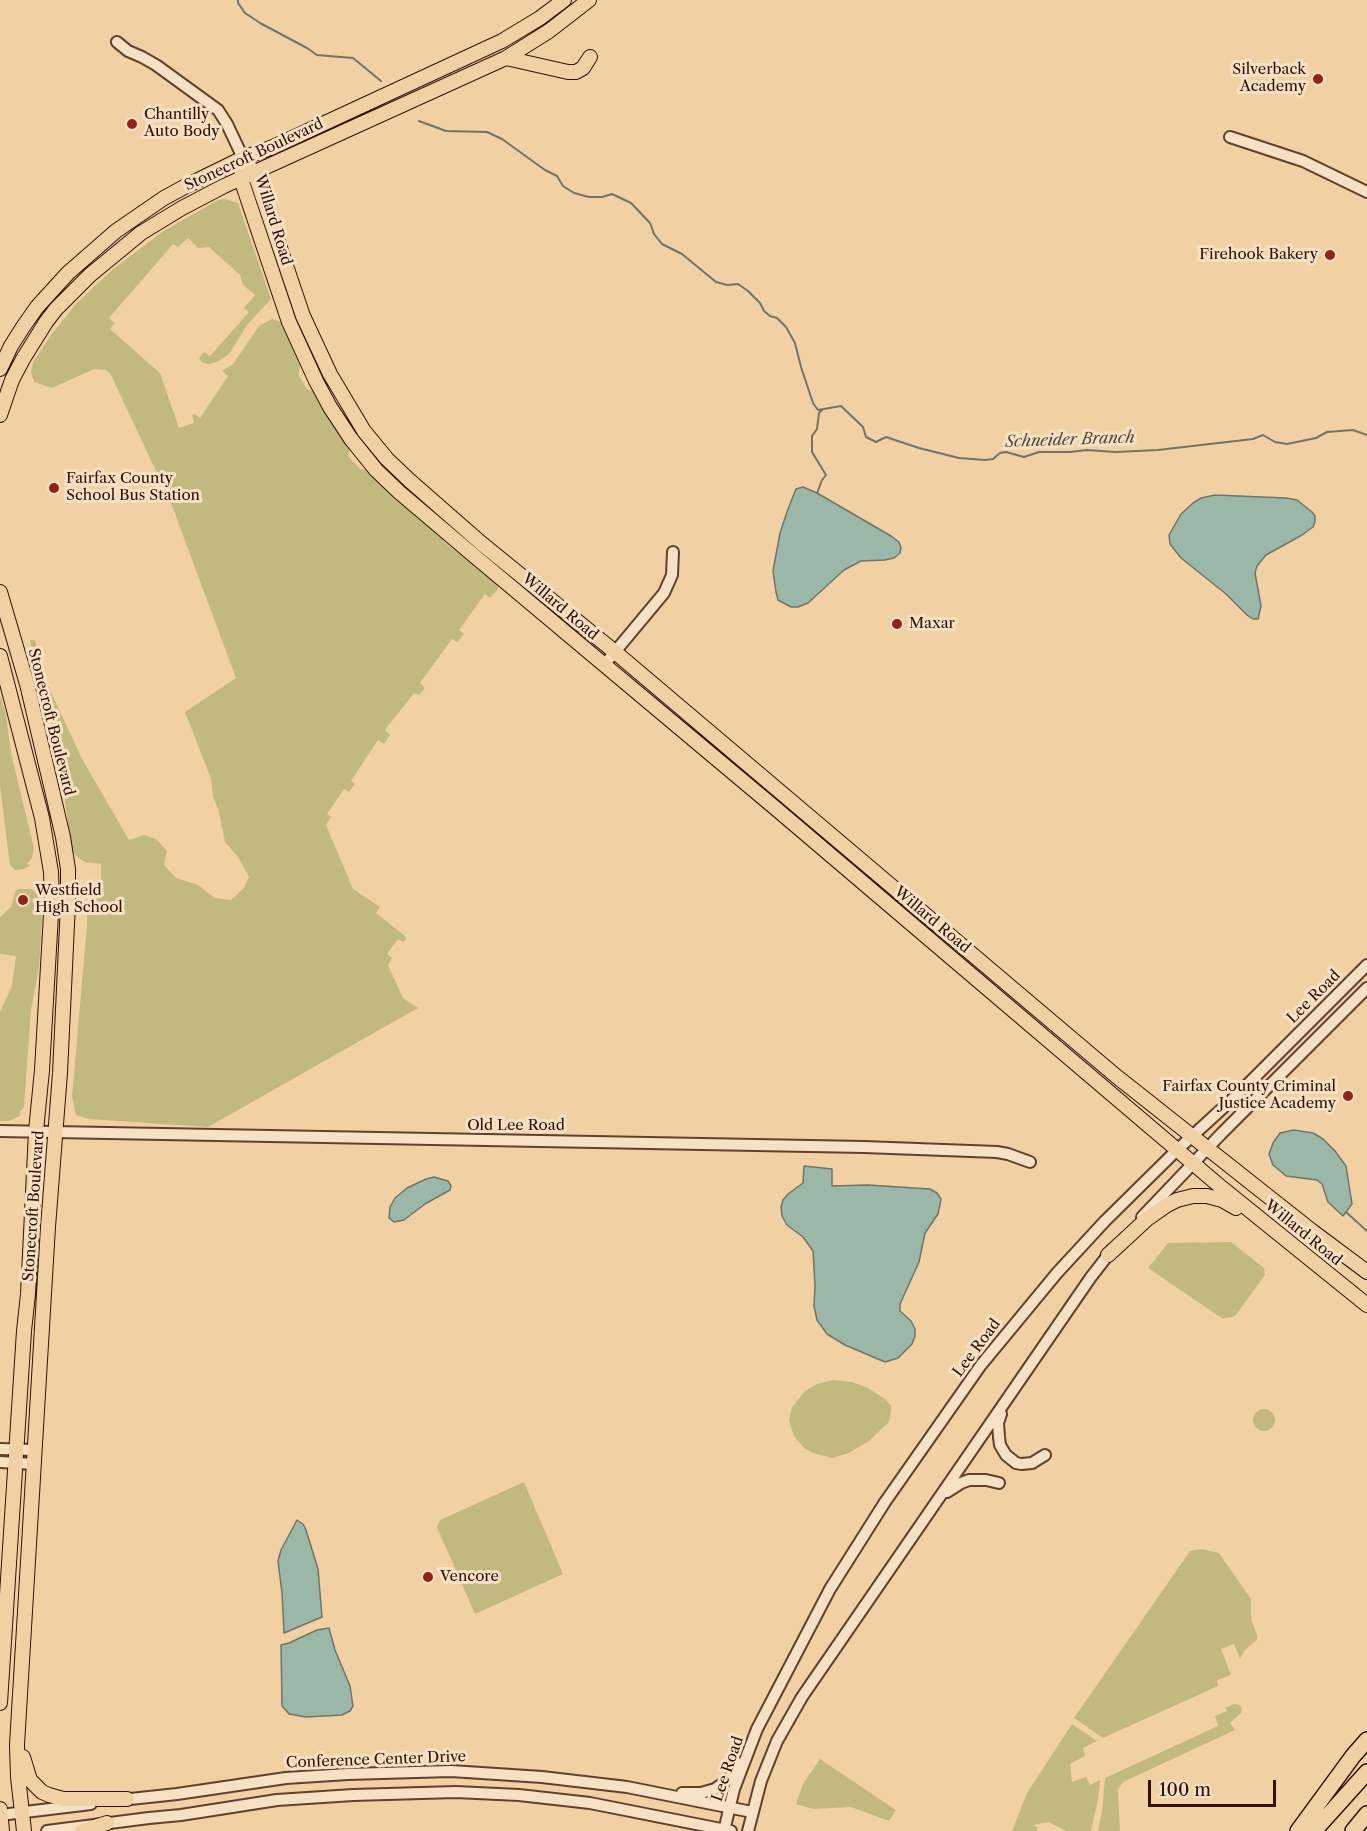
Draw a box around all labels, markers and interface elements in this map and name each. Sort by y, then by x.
place label: Silverback Academy [1232,61,1306,96]
marker: Silverback Academy [1311,72,1325,86]
place label: Chantilly Auto Body [144,106,220,141]
street label: Stonecroft Boulevard [182,115,326,195]
marker: Chantilly Auto Body [125,117,139,131]
street label: Willard Road [251,172,295,268]
place label: Firehook Bakery [1199,246,1318,264]
marker: Firehook Bakery [1323,248,1337,262]
water label: Schneider Branch [1005,428,1135,452]
place label: Fairfax County School Bus Station [66,470,200,505]
marker: Fairfax County School Bus Station [47,481,61,495]
street label: Willard Road [518,570,602,644]
place label: Maxar [909,615,955,633]
marker: Maxar [890,617,904,631]
street label: Stonecroft Boulevard [24,647,78,797]
place label: Westfield High School [35,882,123,917]
street label: Willard Road [890,883,974,957]
marker: Westfield High School [16,893,30,907]
street label: Lee Road [1284,967,1344,1027]
place label: Fairfax County Criminal Justice Academy [1162,1078,1336,1113]
marker: Fairfax County Criminal Justice Academy [1341,1089,1355,1103]
street label: Old Lee Road [467,1117,565,1135]
street label: Stonecroft Boulevard [20,1130,48,1282]
street label: Willard Road [1261,1196,1345,1270]
street label: Lee Road [949,1316,1005,1380]
place label: Vencore [440,1568,499,1586]
marker: Vencore [421,1570,435,1584]
street label: Lee Road [708,1734,748,1804]
street label: Conference Center Drive [286,1748,466,1772]
scale bar [1151,1768,1278,1806]
text: 100 m [1159,1779,1211,1801]

